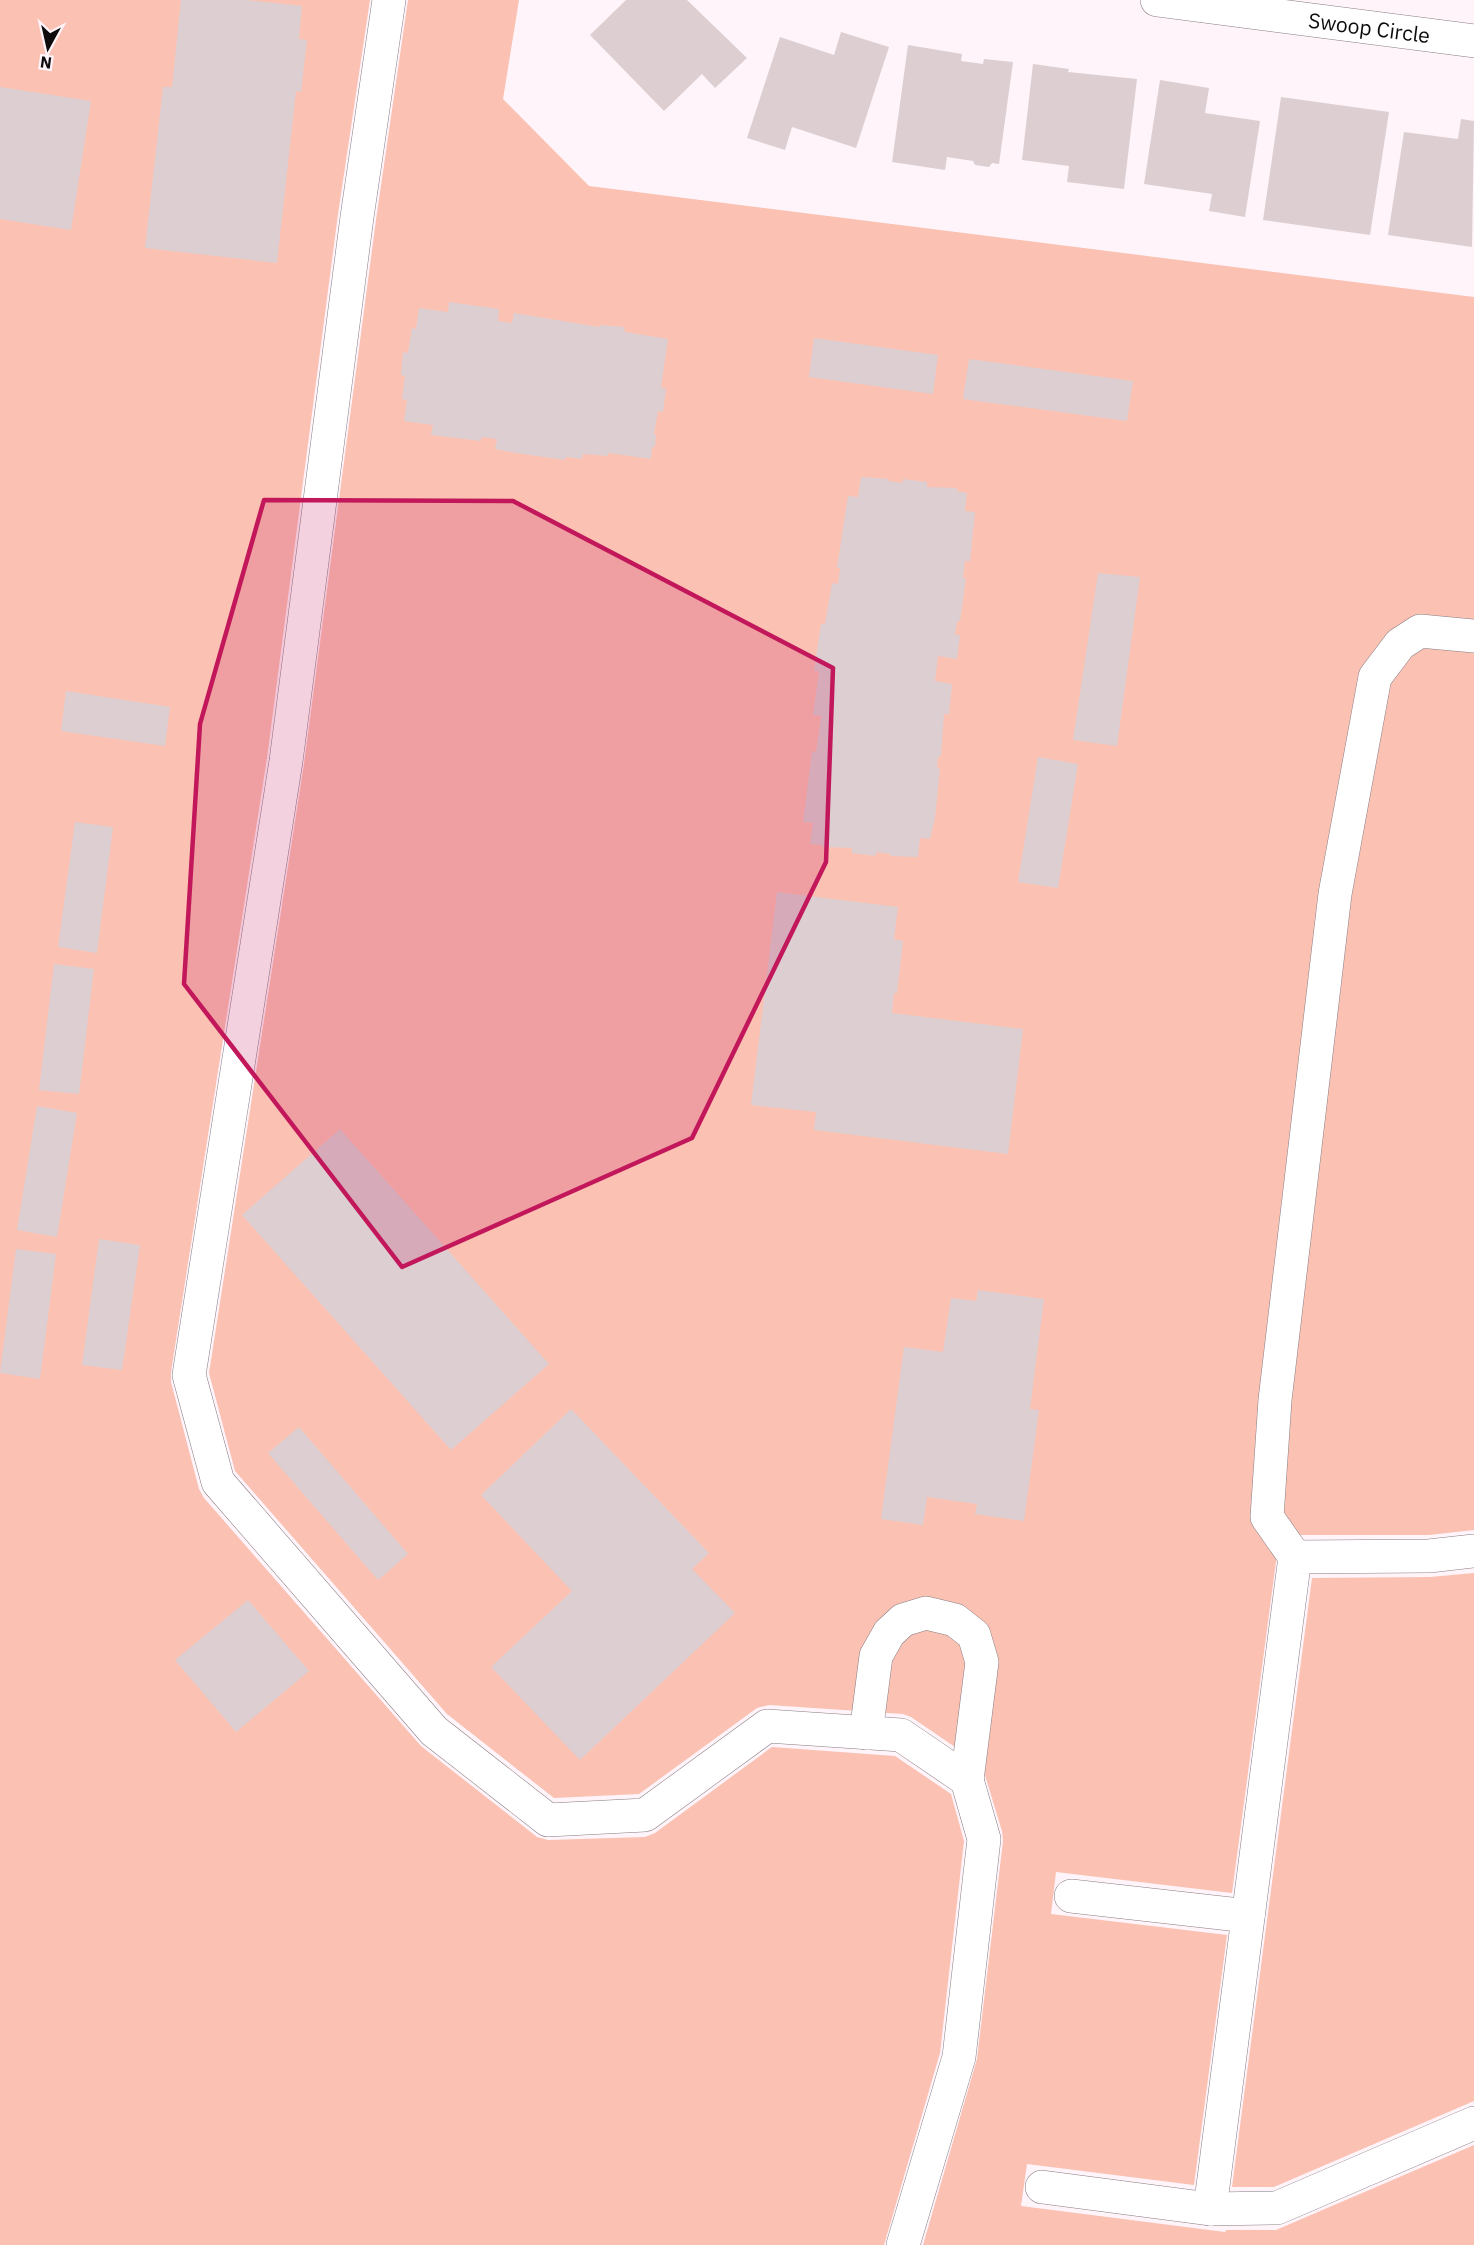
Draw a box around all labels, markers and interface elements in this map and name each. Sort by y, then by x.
street label: Swoop Circle [1307,6,1432,49]
north arrow [18,18,78,78]
text: N [39,52,53,74]

